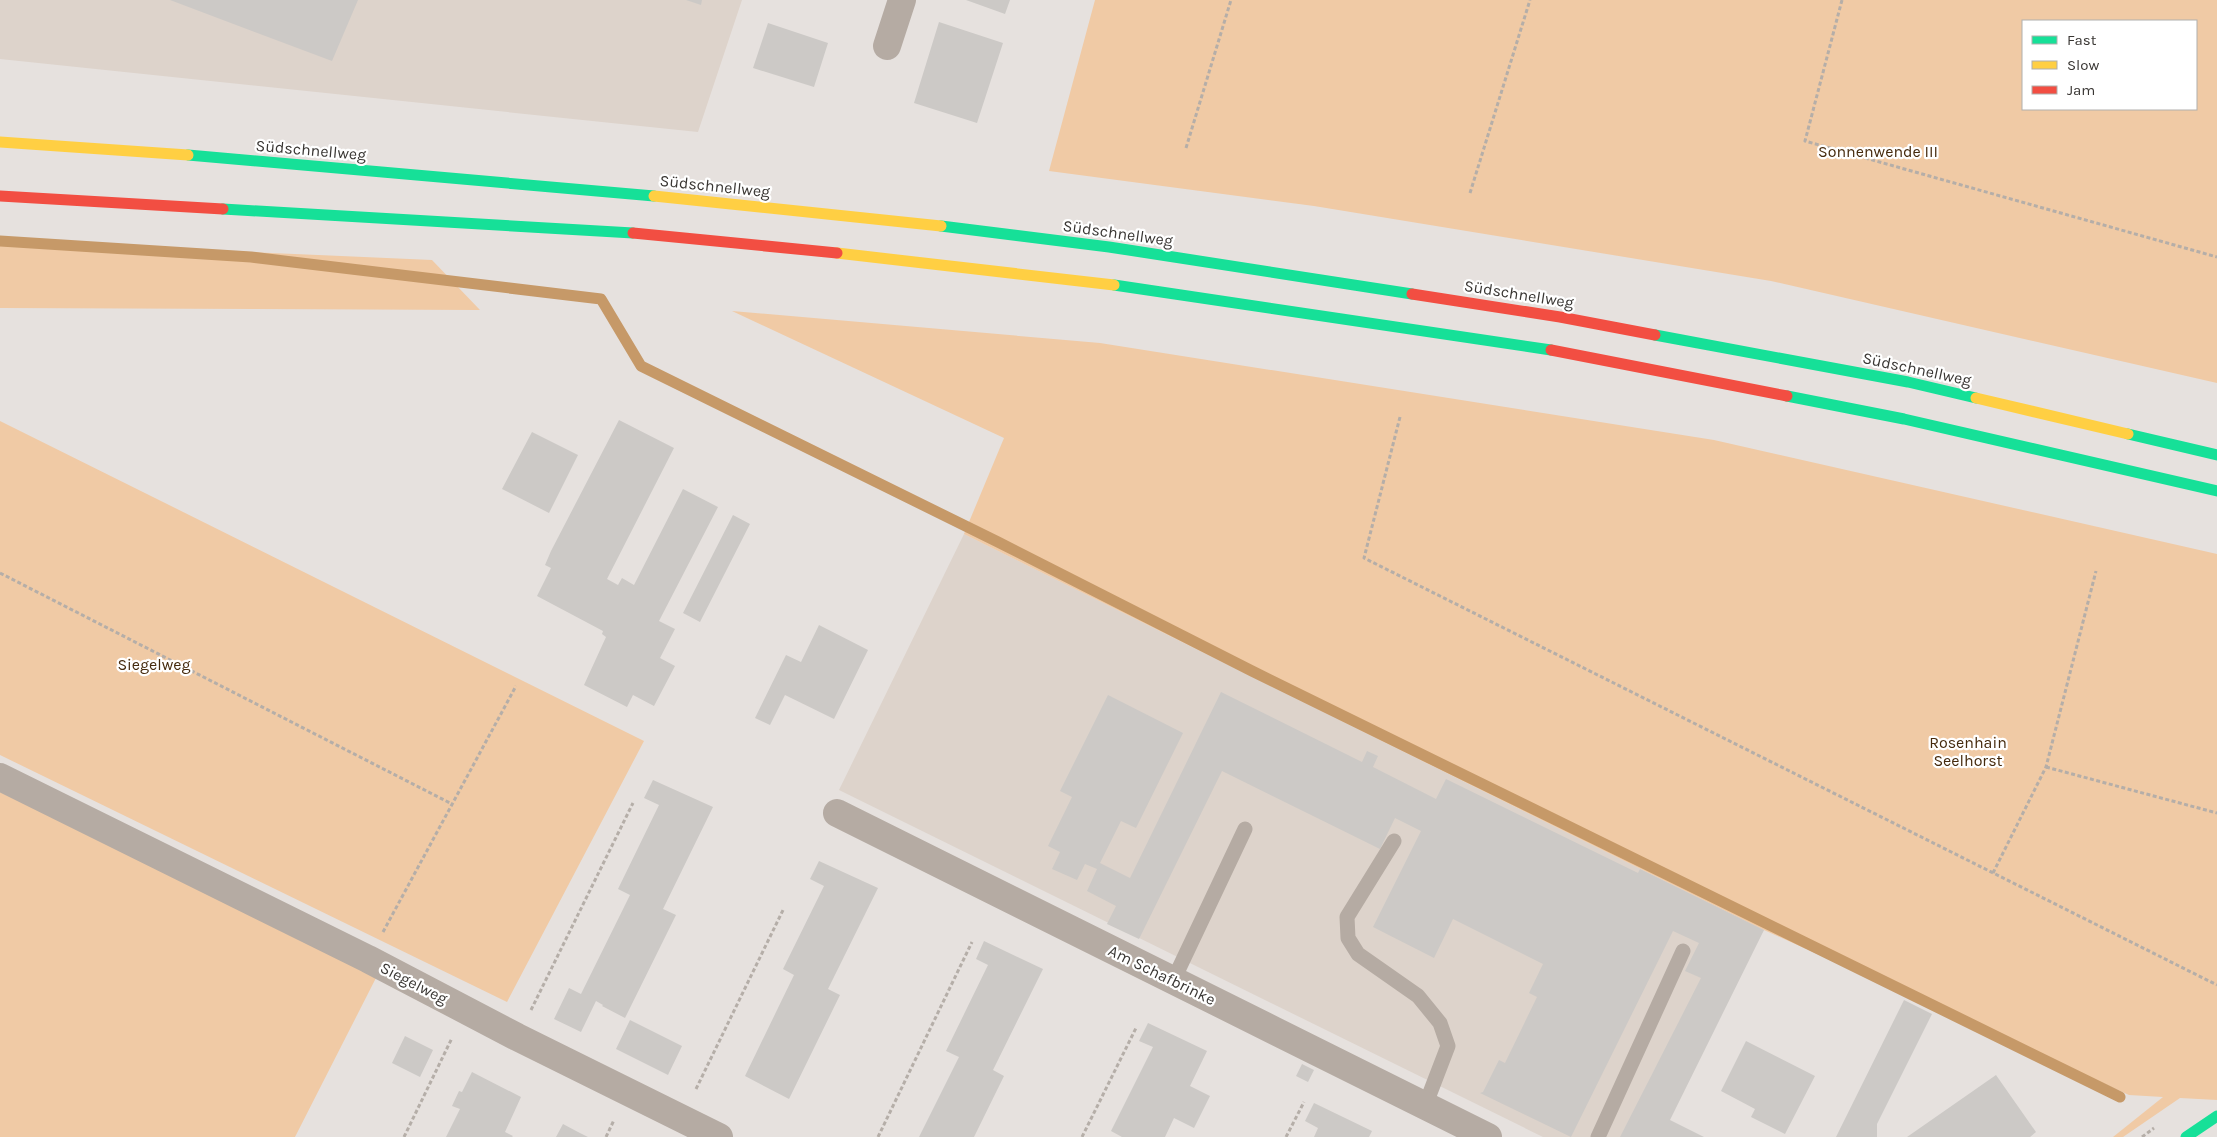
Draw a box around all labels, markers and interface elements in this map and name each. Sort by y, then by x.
legend [2022,20,2197,110]
text: Fast [2067,31,2097,49]
text: Slow [2067,56,2099,74]
text: Jam [2067,81,2095,99]
street label: Südschnellweg [255,136,367,164]
park label: Sonnenwende III [1818,142,1938,161]
street label: Südschnellweg [659,171,771,201]
street label: Südschnellweg [1062,216,1174,250]
street label: Südschnellweg [1463,276,1575,312]
street label: Südschnellweg [1861,348,1973,390]
park label: Siegelweg [117,655,191,674]
park label: Rosenhain Seelhorst [1929,733,2007,770]
street label: Am Schafbrinke [1105,941,1219,1009]
street label: Siegelweg [377,958,451,1008]

